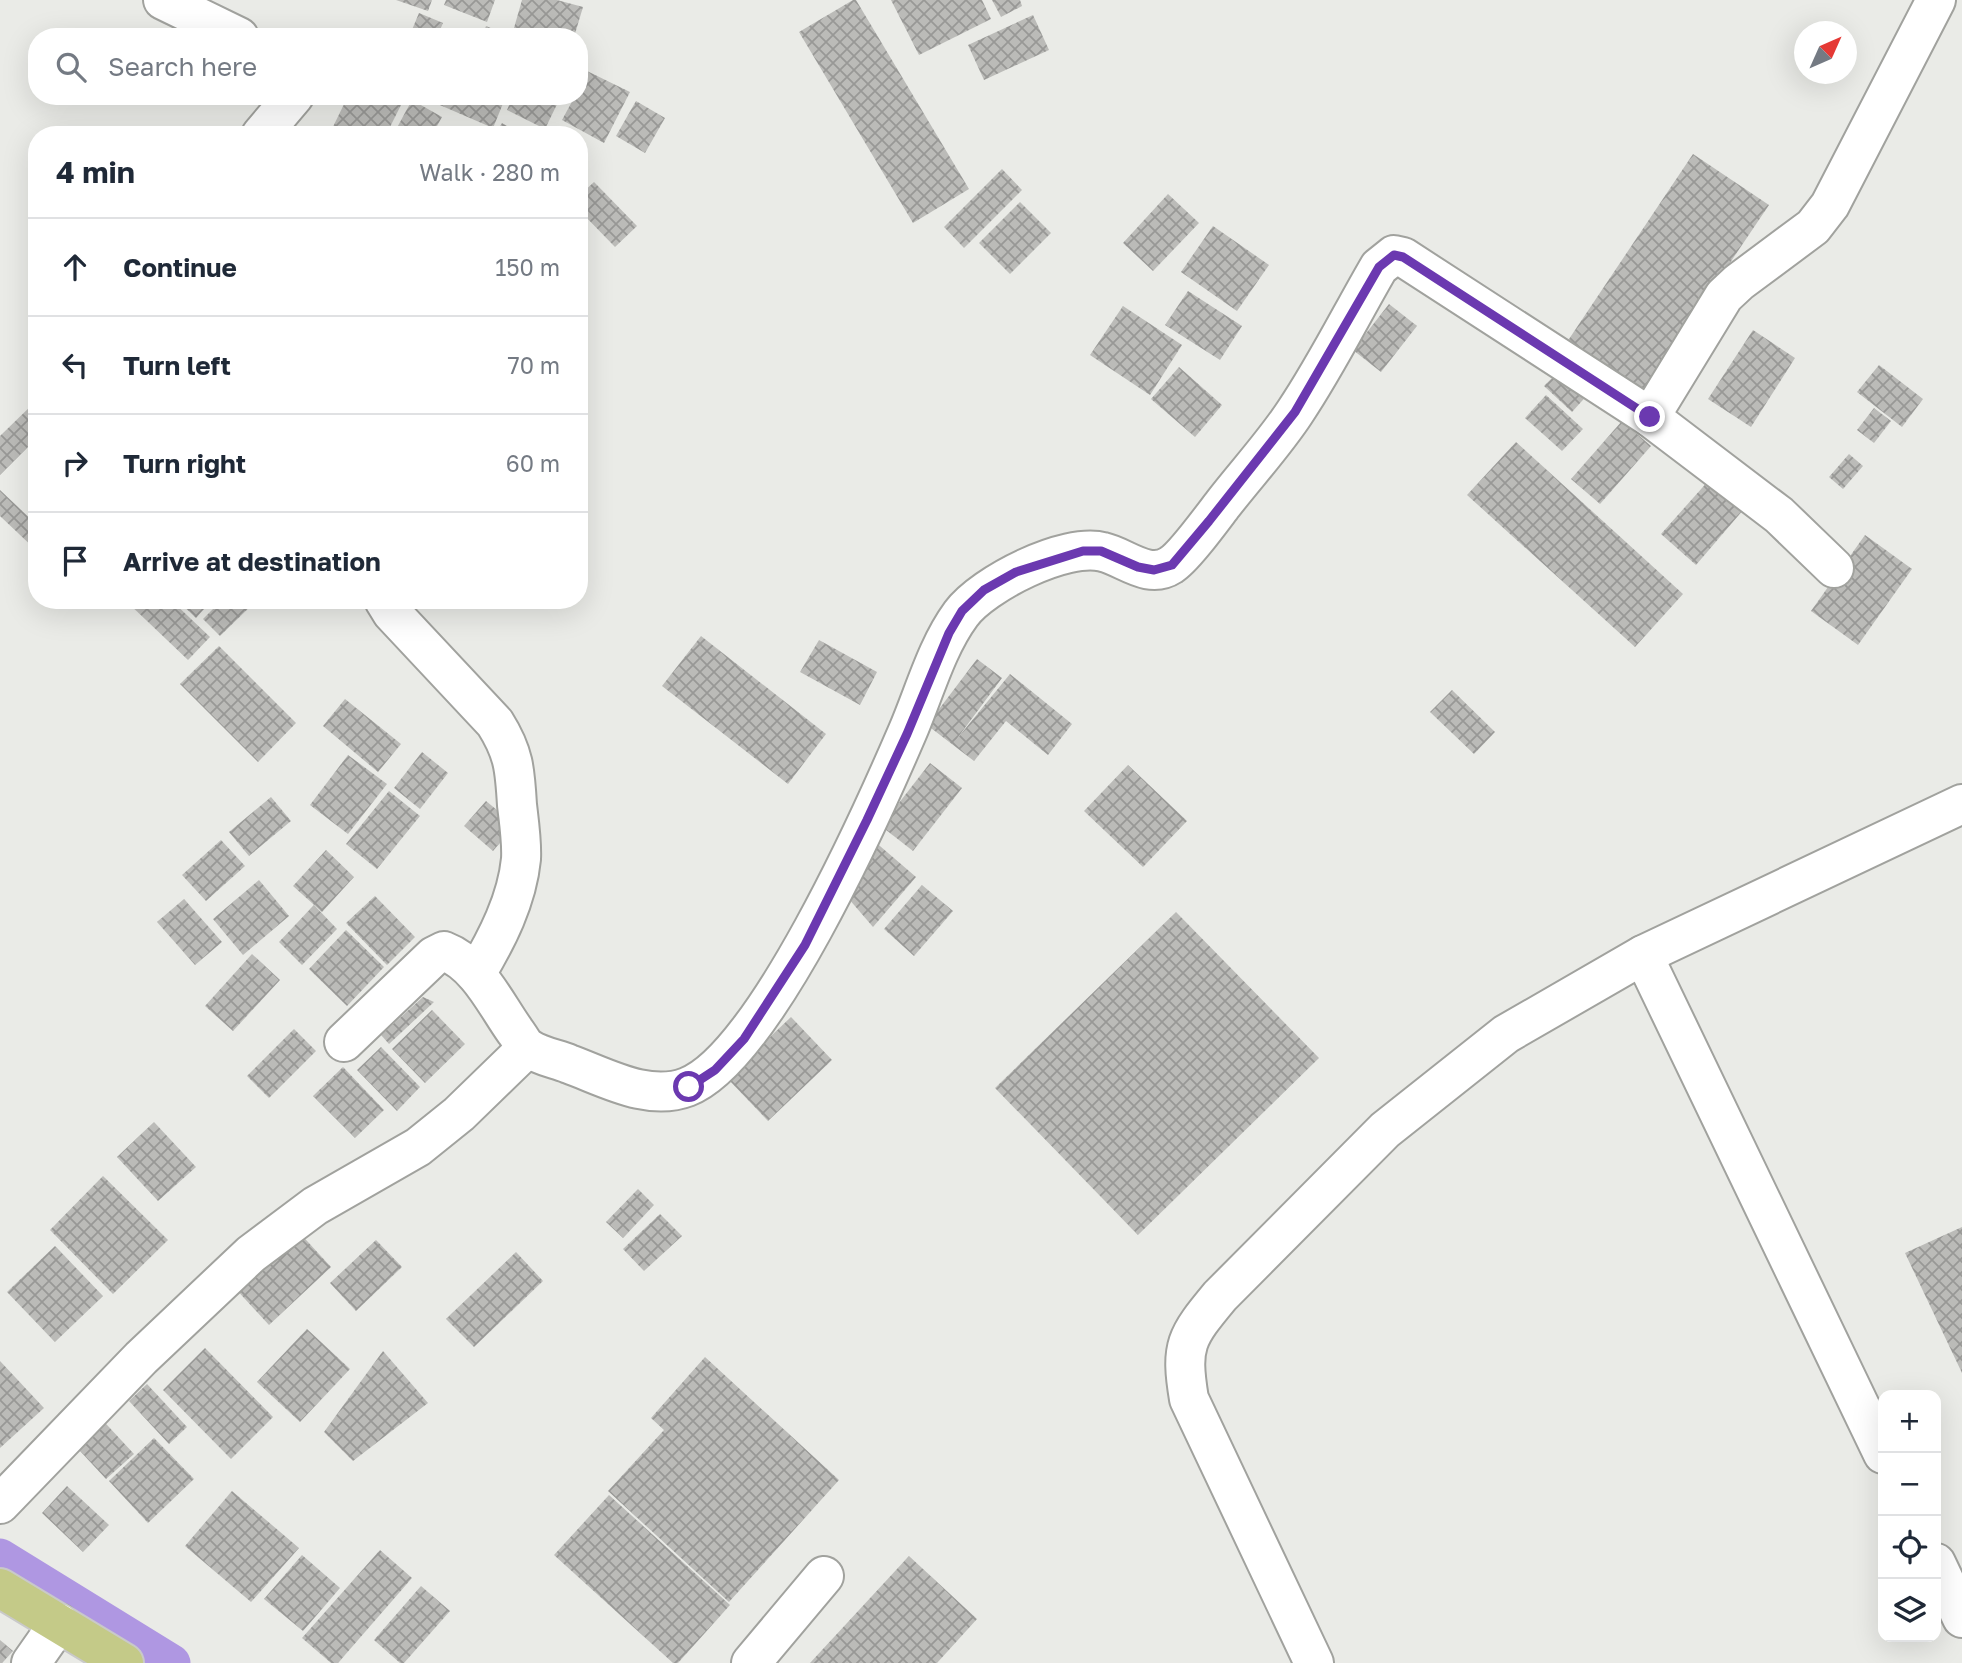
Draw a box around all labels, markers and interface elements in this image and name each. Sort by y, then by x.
north arrow [1794,21,1857,84]
search box [28,28,588,105]
icon: search [52,48,90,86]
text: Search here [108,51,257,82]
text: 4 min [56,154,135,190]
text: Walk · 280 m [419,158,560,186]
icon: ahead [56,248,94,286]
text: Continue [123,252,237,283]
text: 150 m [495,253,560,281]
icon: left [56,346,94,384]
text: Turn left [123,350,231,381]
text: 70 m [507,351,560,379]
route end [1634,401,1665,432]
icon: right [56,444,94,482]
text: Turn right [123,448,246,479]
text: 60 m [506,449,560,477]
icon: arrive [56,542,94,580]
text: Arrive at destination [123,546,381,577]
route start [673,1071,704,1102]
map controls [1878,1390,1941,1642]
button: + [1878,1390,1941,1453]
button: − [1878,1453,1941,1516]
button: locate [1878,1516,1941,1579]
button: layers [1878,1579,1941,1642]

